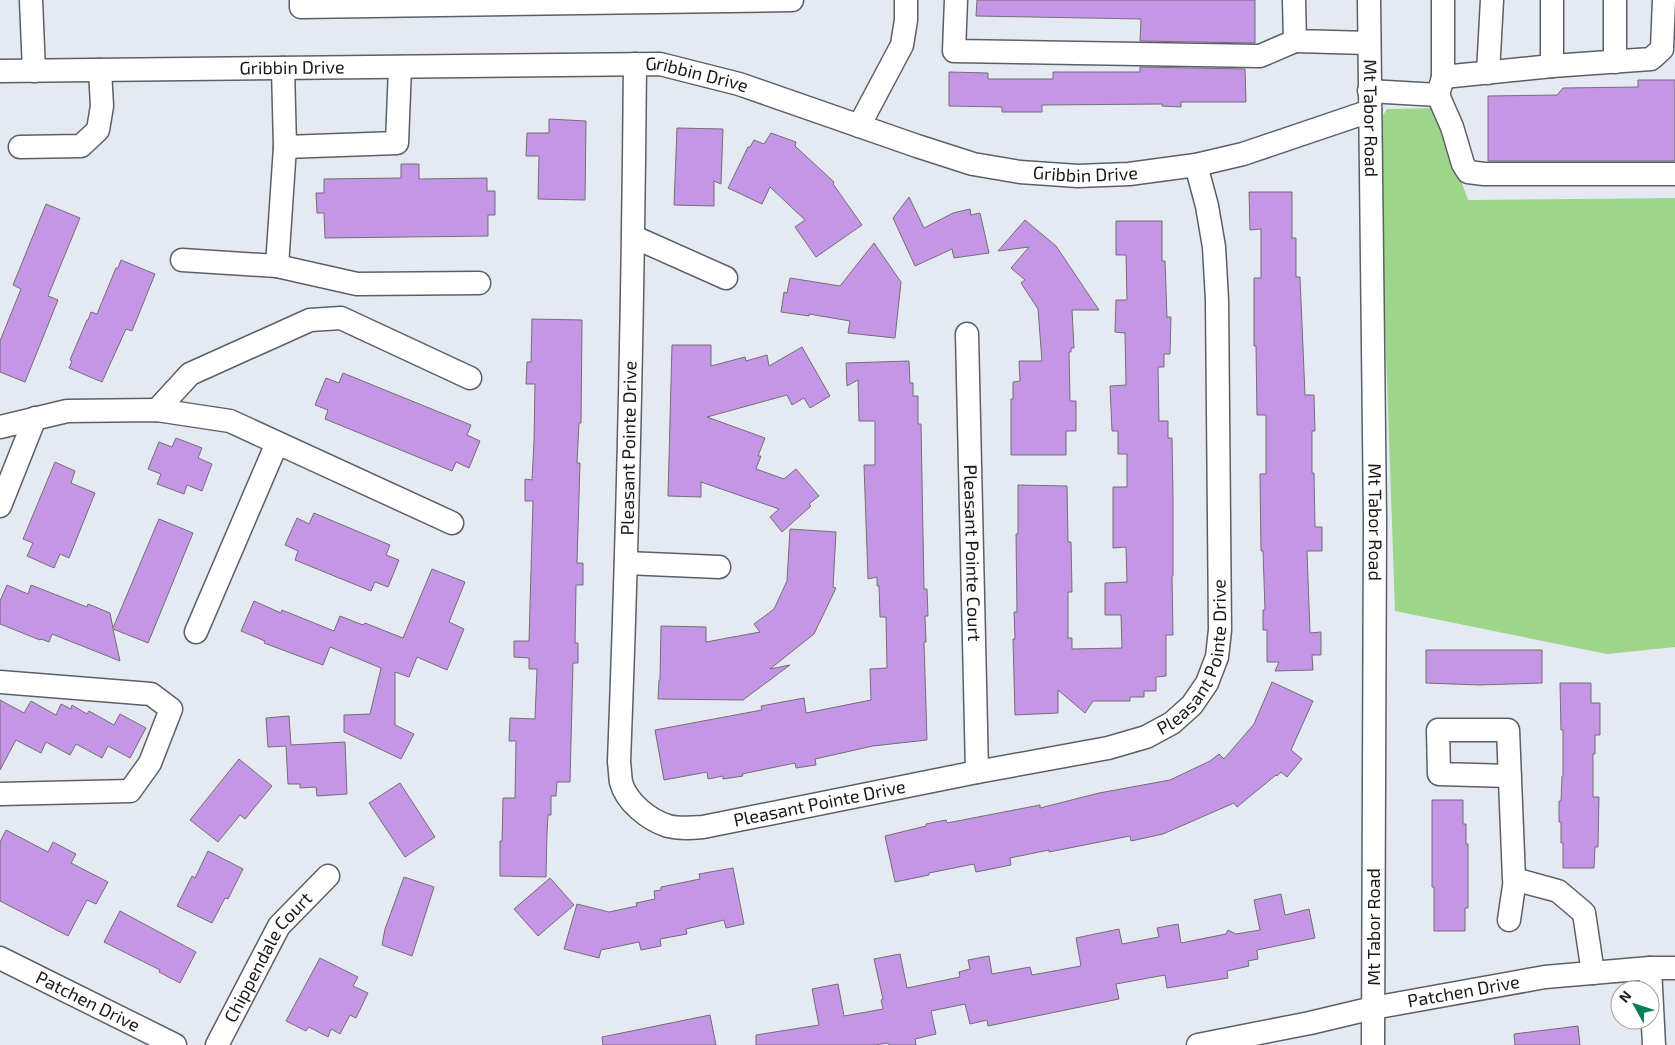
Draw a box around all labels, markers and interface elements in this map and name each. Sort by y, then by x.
street label: Gribbin Drive [645,52,752,96]
street label: Gribbin Drive [239,55,345,78]
street label: Mt Tabor Road [1360,59,1383,177]
street label: Gribbin Drive [1032,161,1139,186]
street label: Pleasant Pointe Drive [615,360,641,536]
street label: Mt Tabor Road [1364,463,1387,581]
street label: Pleasant Pointe Court [960,464,986,642]
street label: Pleasant Pointe Drive [1153,579,1230,739]
street label: Pleasant Pointe Drive [731,775,907,831]
street label: Mt Tabor Road [1362,868,1384,986]
street label: Chippendale Court [219,887,316,1026]
street label: Patchen Drive [32,966,144,1036]
street label: Patchen Drive [1406,970,1521,1012]
north arrow [1610,980,1660,1030]
text: N [1615,987,1634,1006]

